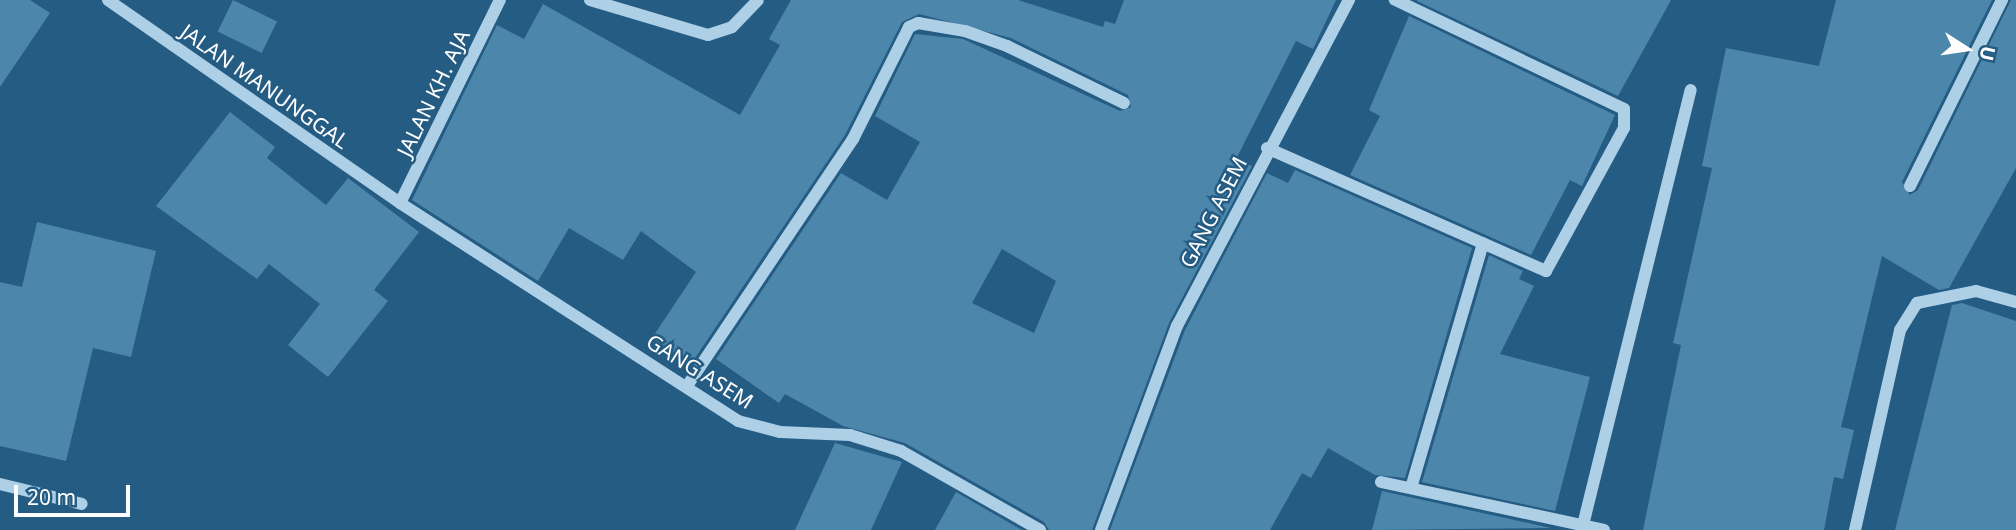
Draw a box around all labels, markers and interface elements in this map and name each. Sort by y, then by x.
north arrow [1932,14,2002,84]
street label: JALAN MANUNGGAL [176,18,354,154]
street label: JALAN KH. AJA [391,25,475,161]
text: U [1973,44,2002,63]
street label: GANG ASEM [1174,152,1252,272]
street label: GANG ASEM [642,328,758,414]
scale bar [18,470,133,514]
text: 20 m [27,483,76,511]

